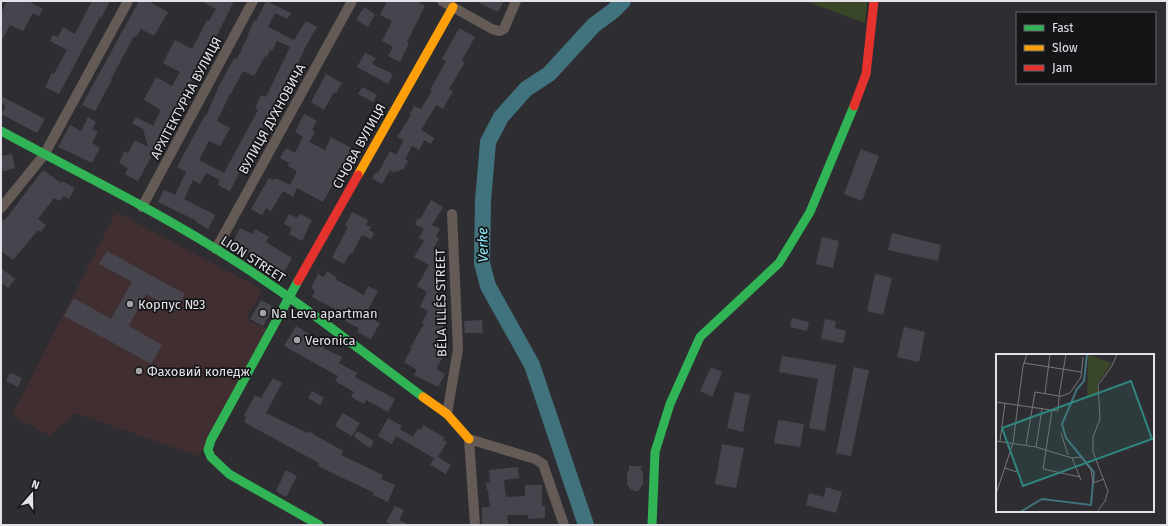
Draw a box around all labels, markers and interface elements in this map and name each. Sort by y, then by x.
legend [1016,12,1156,84]
text: Fast [1052,21,1074,35]
street label: АРХІТЕКТУРНА ВУЛИЦЯ [147,34,225,162]
text: Slow [1052,41,1078,55]
street label: ВУЛИЦЯ ДУХНОВИЧА [235,61,309,177]
text: Jam [1052,61,1072,75]
street label: СІЧОВА ВУЛИЦЯ [329,101,389,191]
water label: Verke [474,227,492,263]
street label: LION STREET [218,233,288,285]
street label: BÉLA ILLÉS STREET [433,248,449,357]
place label: Корпус №3 [138,297,206,312]
marker: Корпус №3 [125,299,135,309]
place label: Na Leva apartman [271,306,378,321]
marker: Na Leva apartman [258,308,268,318]
place label: Veronica [305,333,356,348]
marker: Veronica [292,335,302,345]
inset map [996,354,1154,512]
place label: Фаховий коледж [147,364,251,379]
marker: Фаховий коледж [134,366,144,376]
north arrow [12,474,52,514]
text: N [30,478,41,492]

